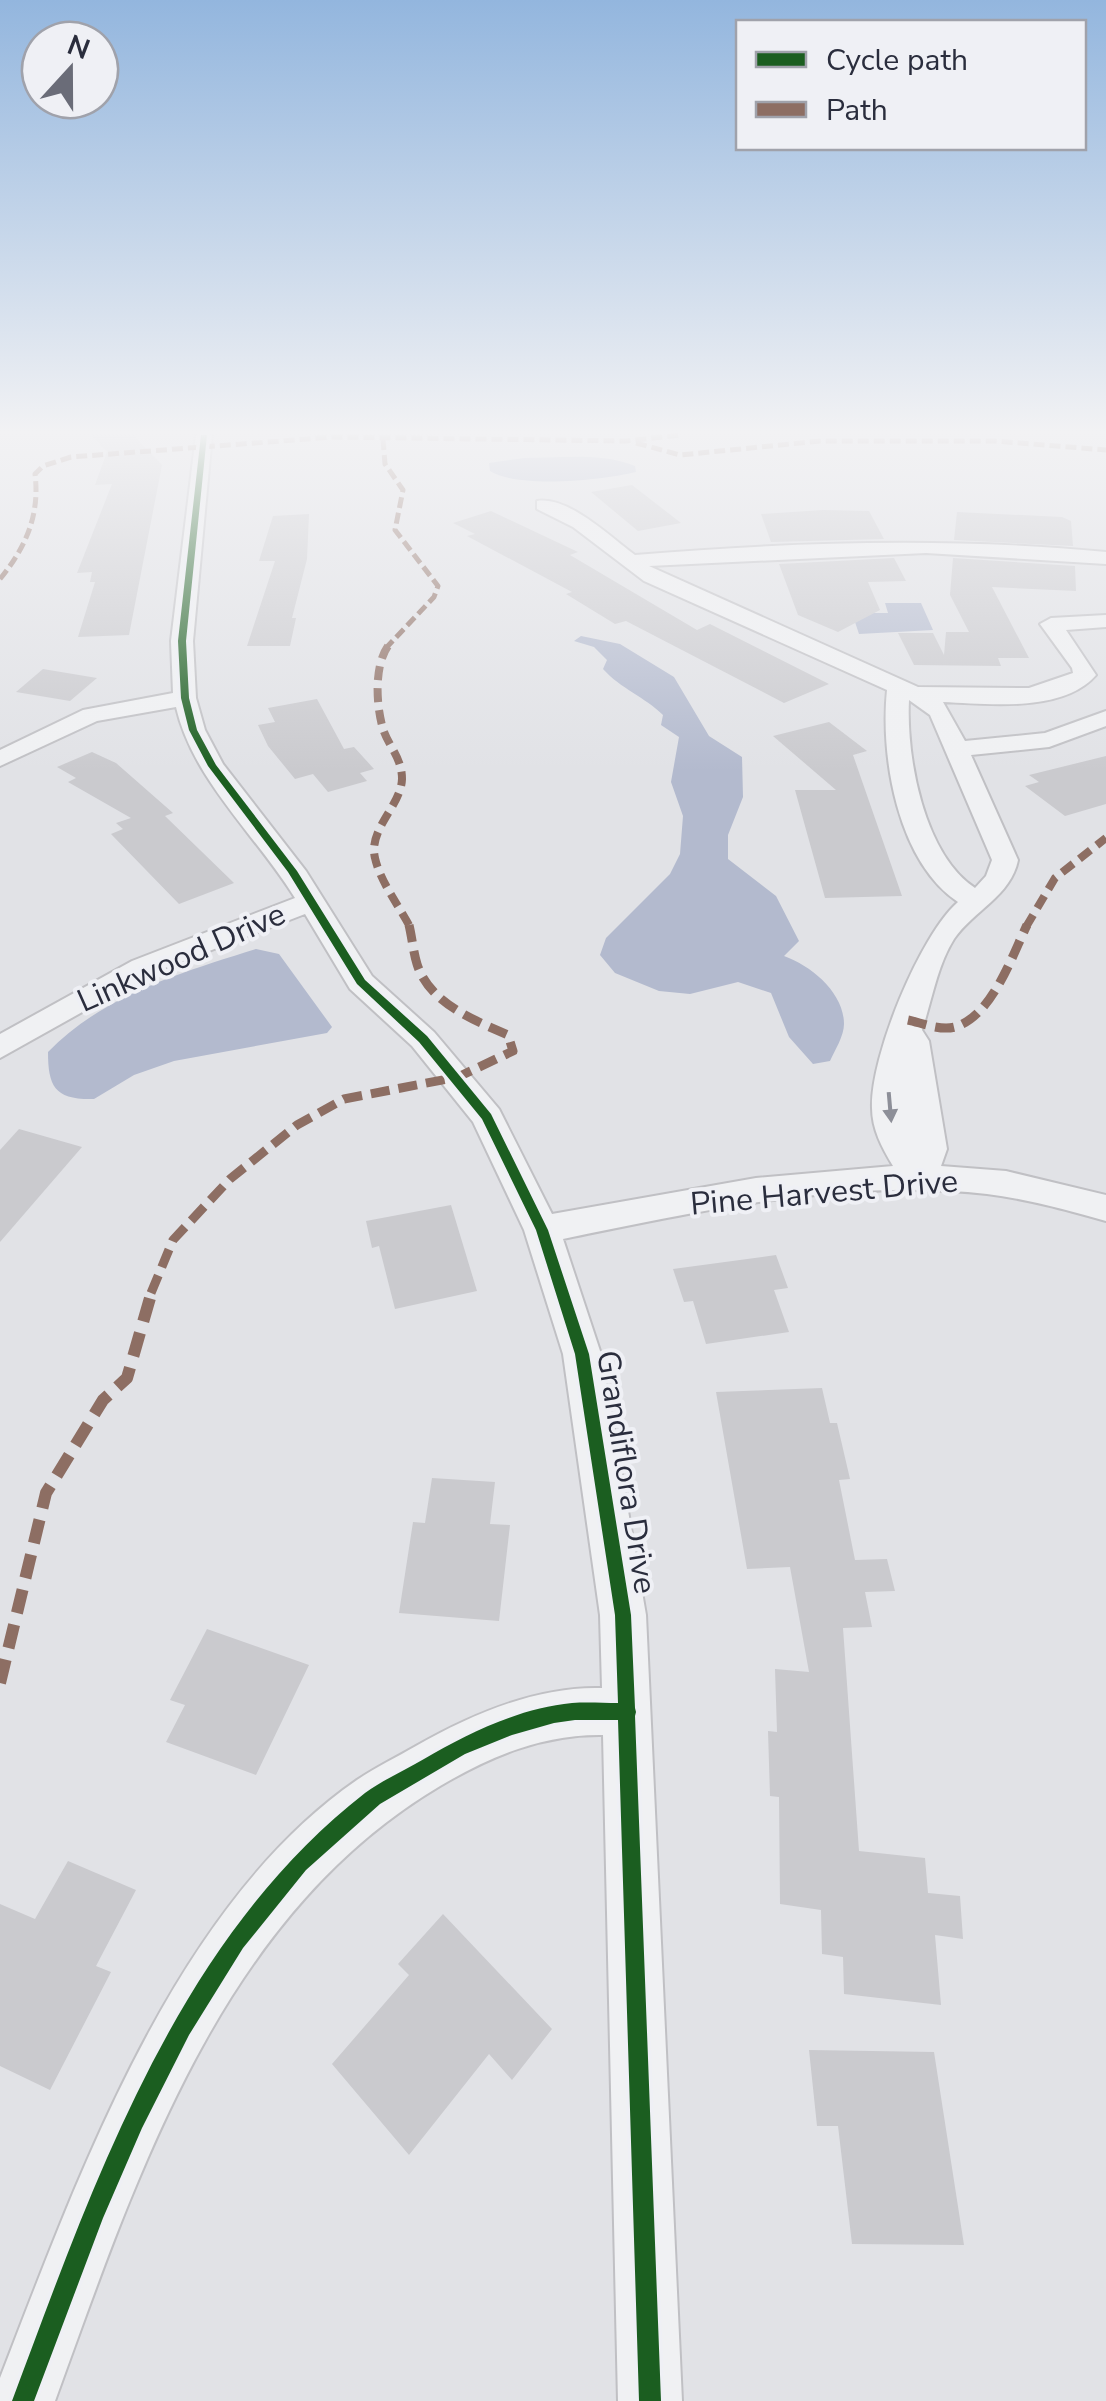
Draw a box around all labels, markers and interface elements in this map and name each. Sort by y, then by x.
north arrow [20,20,120,120]
legend [736,20,1086,150]
text: N [62,26,95,69]
text: Cycle path [826,40,968,81]
text: Path [826,90,888,131]
street label: Linkwood Drive [70,892,292,1023]
one-way arrow [882,1092,898,1123]
street label: Pine Harvest Drive [688,1159,960,1226]
street label: Grandiflora Drive [586,1347,667,1597]

